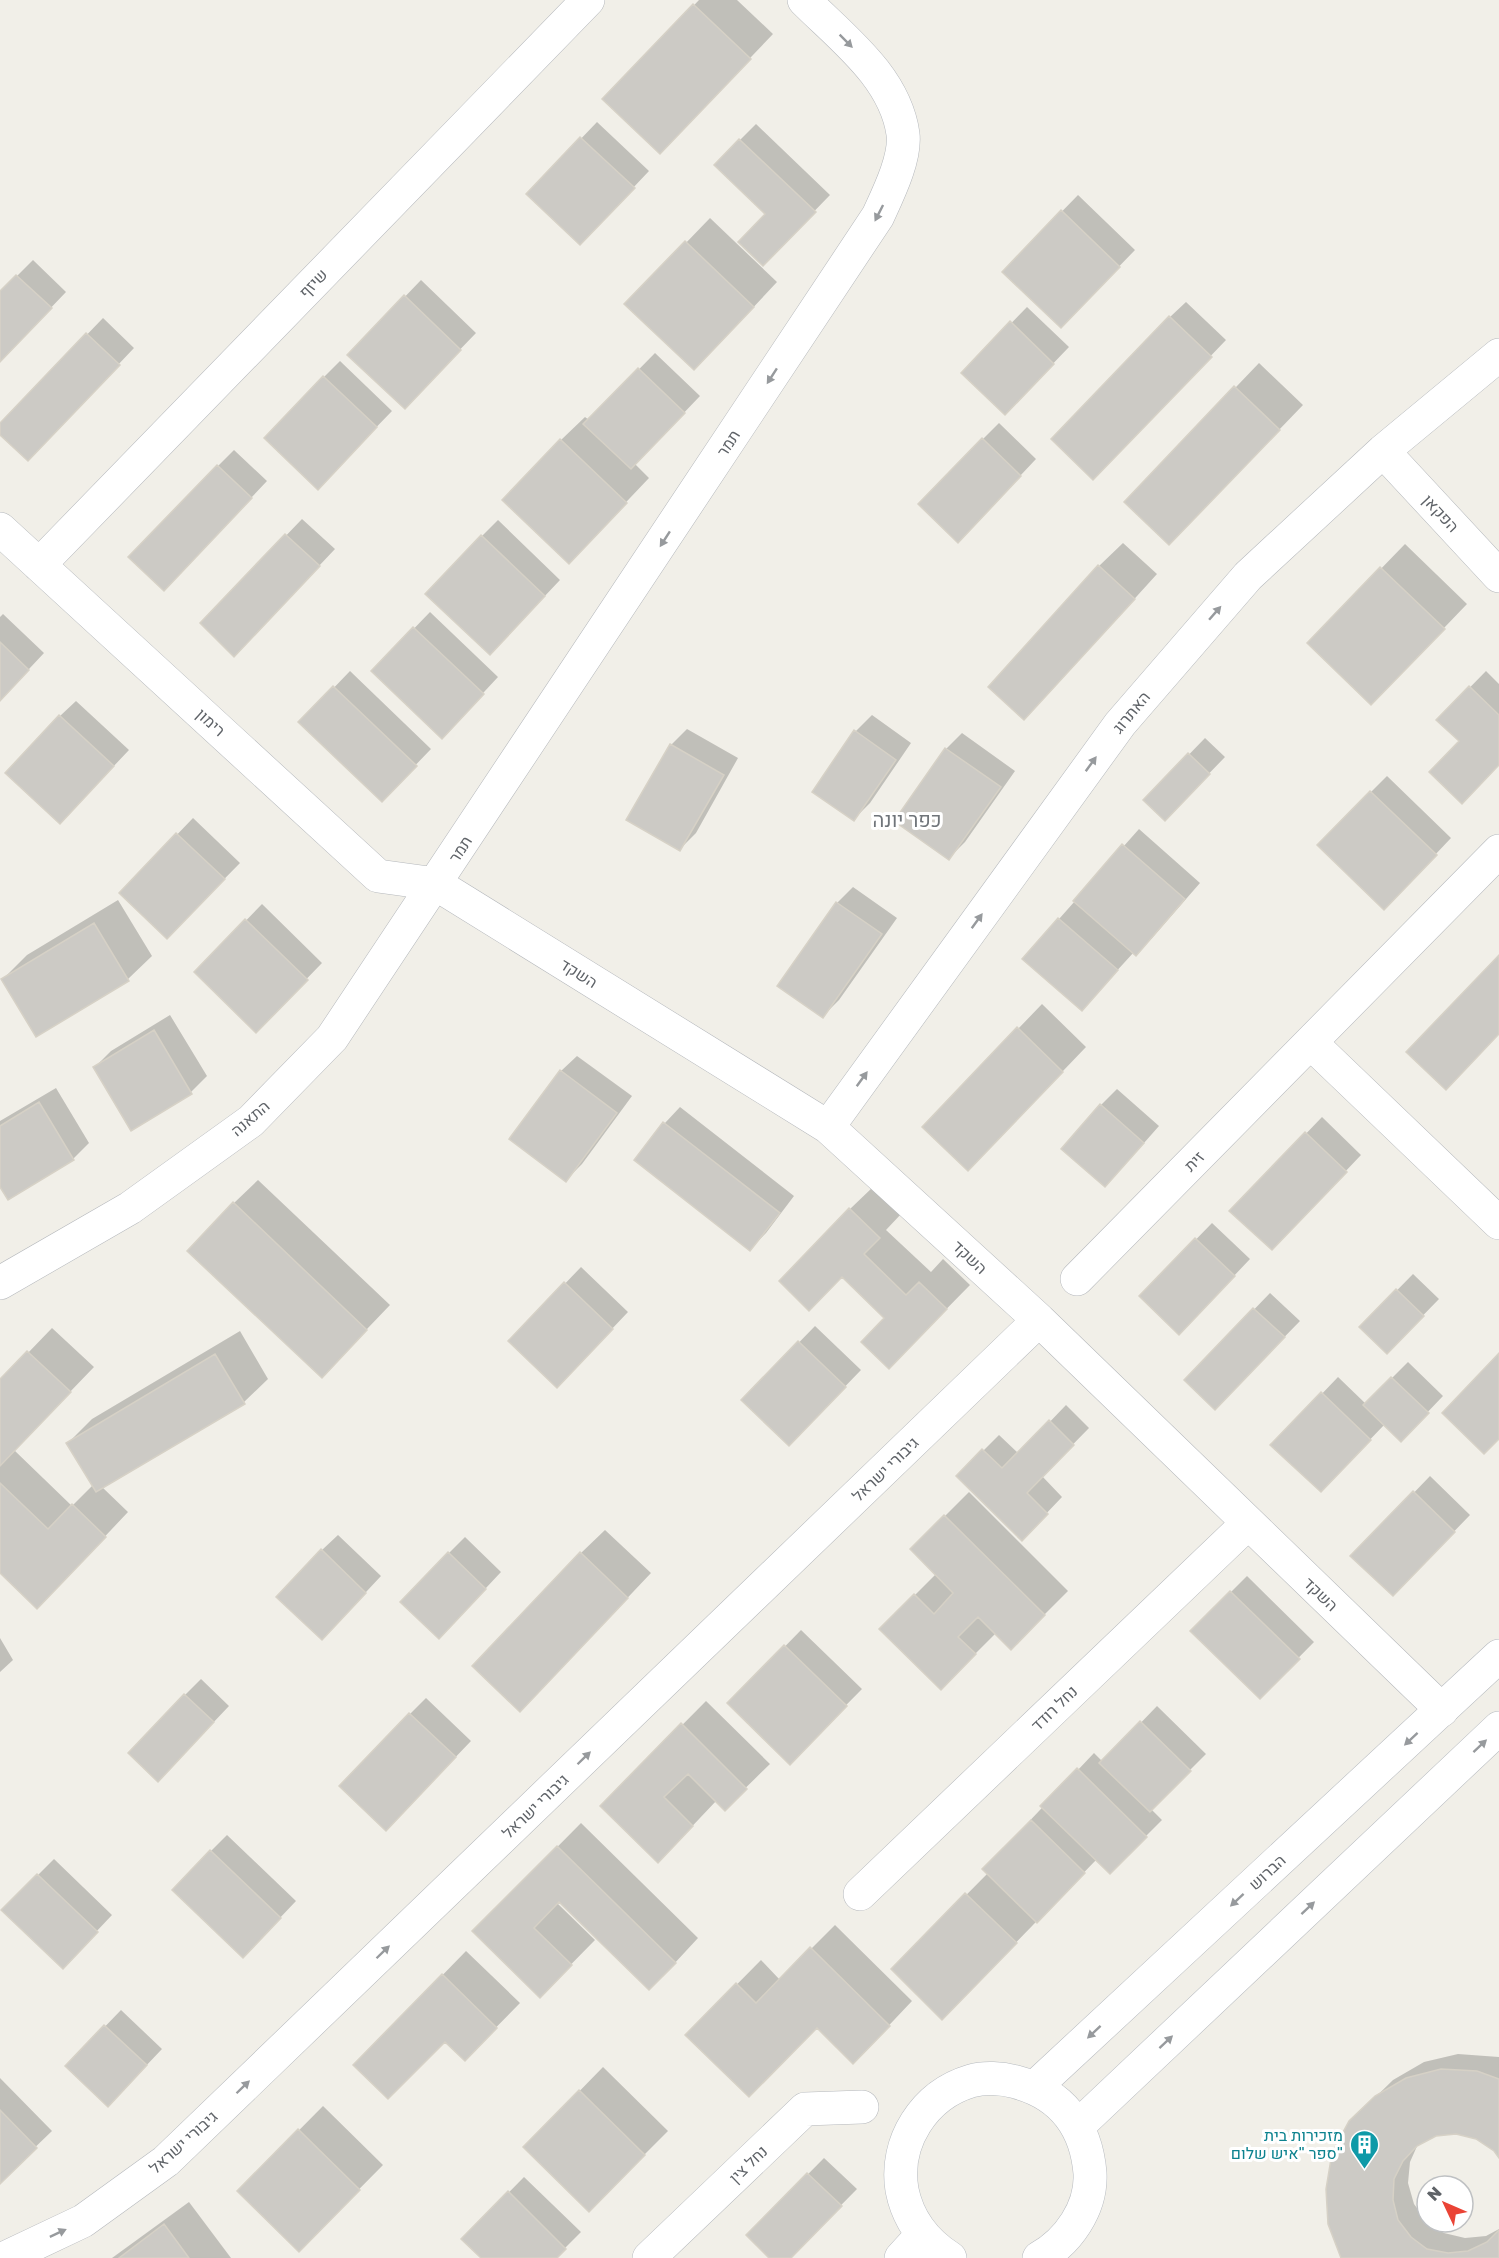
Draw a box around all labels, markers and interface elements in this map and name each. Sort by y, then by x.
one-way arrow [838,34,852,48]
one-way arrow [874,205,884,222]
street label: שיזף [294,264,332,302]
one-way arrow [767,368,778,385]
street label: תמר [712,426,744,460]
street label: הפקאן [1419,490,1463,536]
one-way arrow [659,531,670,547]
one-way arrow [1208,606,1221,621]
street label: האתרוג [1108,687,1154,737]
street label: רימון [192,704,230,740]
one-way arrow [1085,756,1097,772]
district label: כפר יונה [872,807,942,831]
street label: תמר [444,832,476,866]
one-way arrow [971,914,983,930]
street label: השקד [557,954,601,992]
one-way arrow [856,1072,868,1088]
street label: התאנה [227,1096,273,1140]
street label: זית [1180,1146,1209,1175]
street label: השקד [948,1236,992,1278]
street label: גיבורי ישראל [848,1432,922,1506]
street label: השקד [1300,1573,1342,1615]
street label: נחל רודד [1027,1681,1081,1735]
one-way arrow [1404,1732,1419,1745]
one-way arrow [1473,1739,1487,1753]
one-way arrow [577,1752,591,1766]
street label: גיבורי ישראל [498,1769,572,1843]
street label: הברוש [1244,1850,1290,1894]
one-way arrow [1230,1893,1245,1906]
one-way arrow [1300,1902,1314,1916]
one-way arrow [376,1945,391,1959]
one-way arrow [1087,2025,1101,2039]
one-way arrow [1159,2036,1173,2050]
one-way arrow [235,2080,250,2094]
street label: גיבורי ישראל [145,2106,221,2178]
place label: מזכירות בית ספר "איש שלום" [1231,2125,1343,2163]
building icon: מזכירות בית ספר "איש שלום" [1348,2128,1380,2170]
street label: נחל צין [725,2141,771,2187]
north arrow [1415,2174,1475,2234]
text: N [1423,2182,1446,2205]
one-way arrow [49,2228,67,2238]

